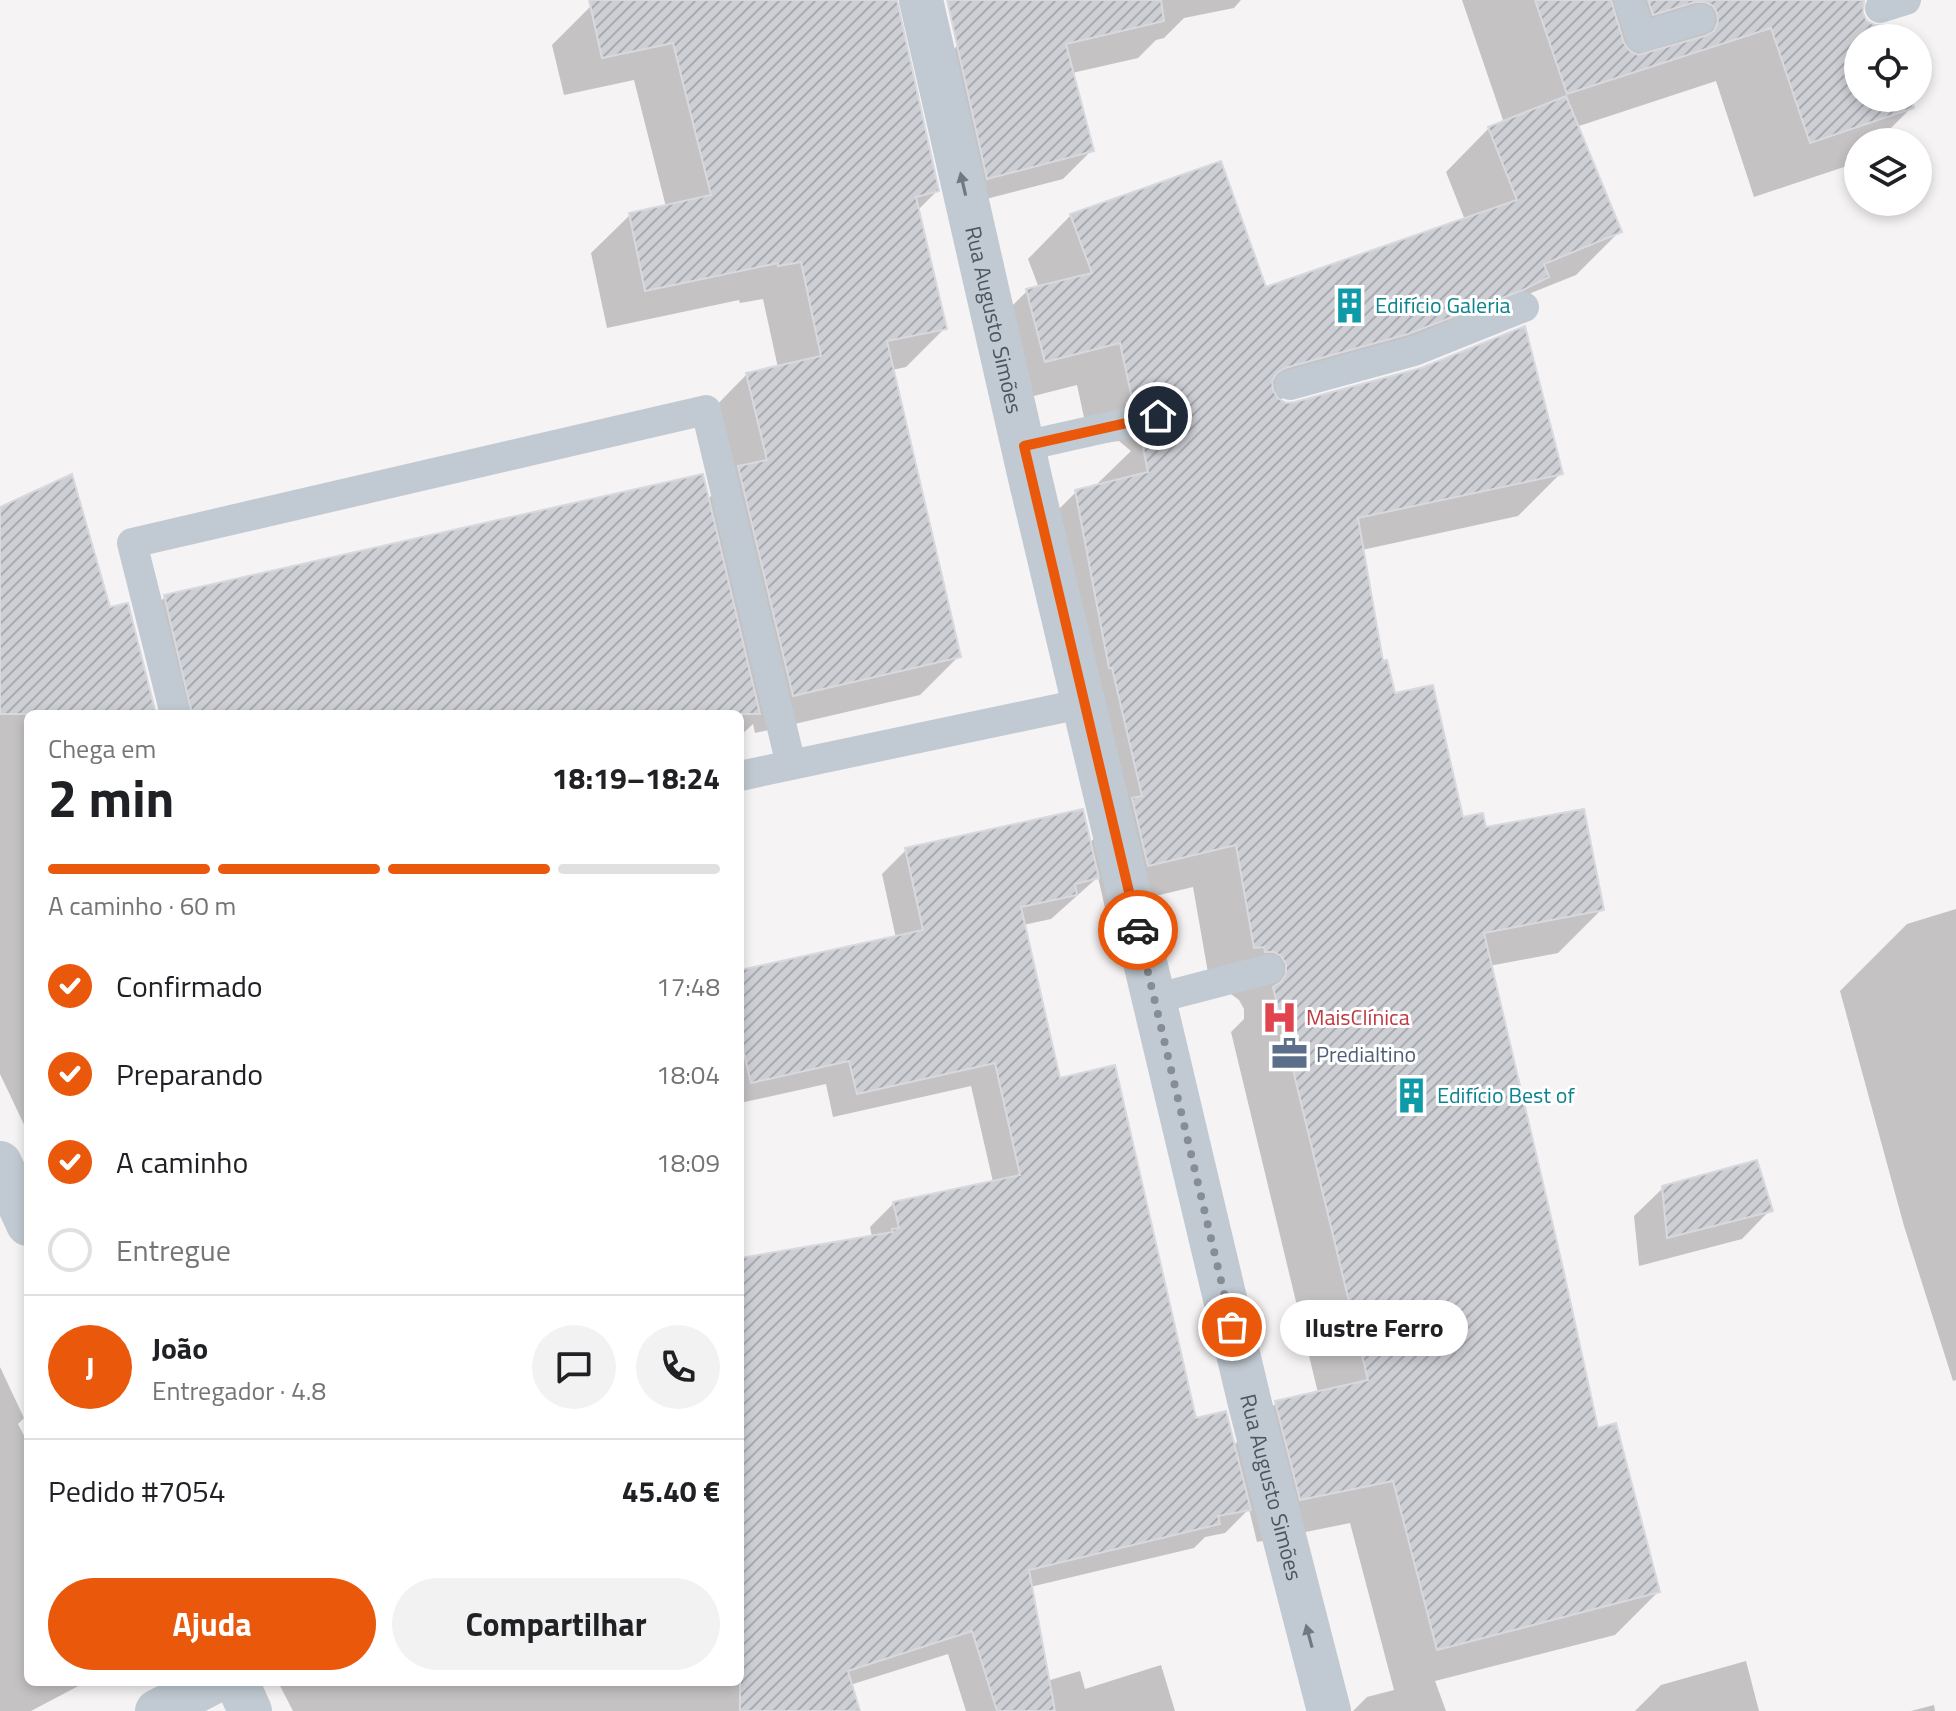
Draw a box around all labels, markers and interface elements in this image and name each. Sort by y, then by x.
map controls [1844,24,1932,216]
button: locate [1844,24,1932,112]
button: layers [1844,128,1932,216]
one-way arrow [956,172,969,197]
street label: Rua Augusto Simões [956,223,1032,417]
building icon: Edifício Galeria [1330,286,1368,324]
place label: Edifício Galeria [1375,288,1511,322]
pin [1124,382,1192,450]
icon: home [1136,394,1180,438]
text: Chega em [48,729,156,768]
text: 18:19–18:24 [552,755,720,801]
text: 2 min [48,758,174,837]
text: A caminho · 60 m [48,886,236,925]
courier [1098,890,1178,970]
icon: car [1116,908,1160,952]
text: Confirmado [116,963,263,1009]
icon: check [48,964,92,1008]
text: 17:48 [656,967,720,1006]
hospital icon: MaisClínica [1261,998,1299,1036]
place label: MaisClínica [1306,1000,1410,1034]
office icon: Predialtino [1271,1035,1309,1073]
place label: Predialtino [1316,1037,1416,1071]
text: Preparando [116,1051,263,1097]
icon: check [48,1052,92,1096]
text: 18:04 [656,1055,720,1094]
building icon: Edifício Best of [1392,1076,1430,1114]
place label: Edifício Best of [1437,1078,1575,1112]
text: A caminho [116,1139,248,1185]
icon: check [48,1140,92,1184]
text: 18:09 [656,1143,720,1182]
text: Entregue [116,1227,231,1273]
pin [1198,1293,1266,1361]
callout: Ilustre Ferro [1280,1299,1468,1355]
icon: bag [1210,1305,1254,1349]
text: Ilustre Ferro [1304,1308,1444,1347]
text: João [152,1325,208,1371]
button: chat [532,1325,616,1409]
button: phone [636,1325,720,1409]
text: J [85,1344,95,1390]
text: Entregador · 4.8 [152,1371,326,1410]
street label: Rua Augusto Simões [1231,1391,1312,1584]
text: Pedido #7054 [48,1468,226,1514]
text: 45.40 € [622,1468,720,1514]
button: Ajuda [48,1578,376,1670]
button: Compartilhar [392,1578,720,1670]
one-way arrow [1303,1623,1315,1648]

